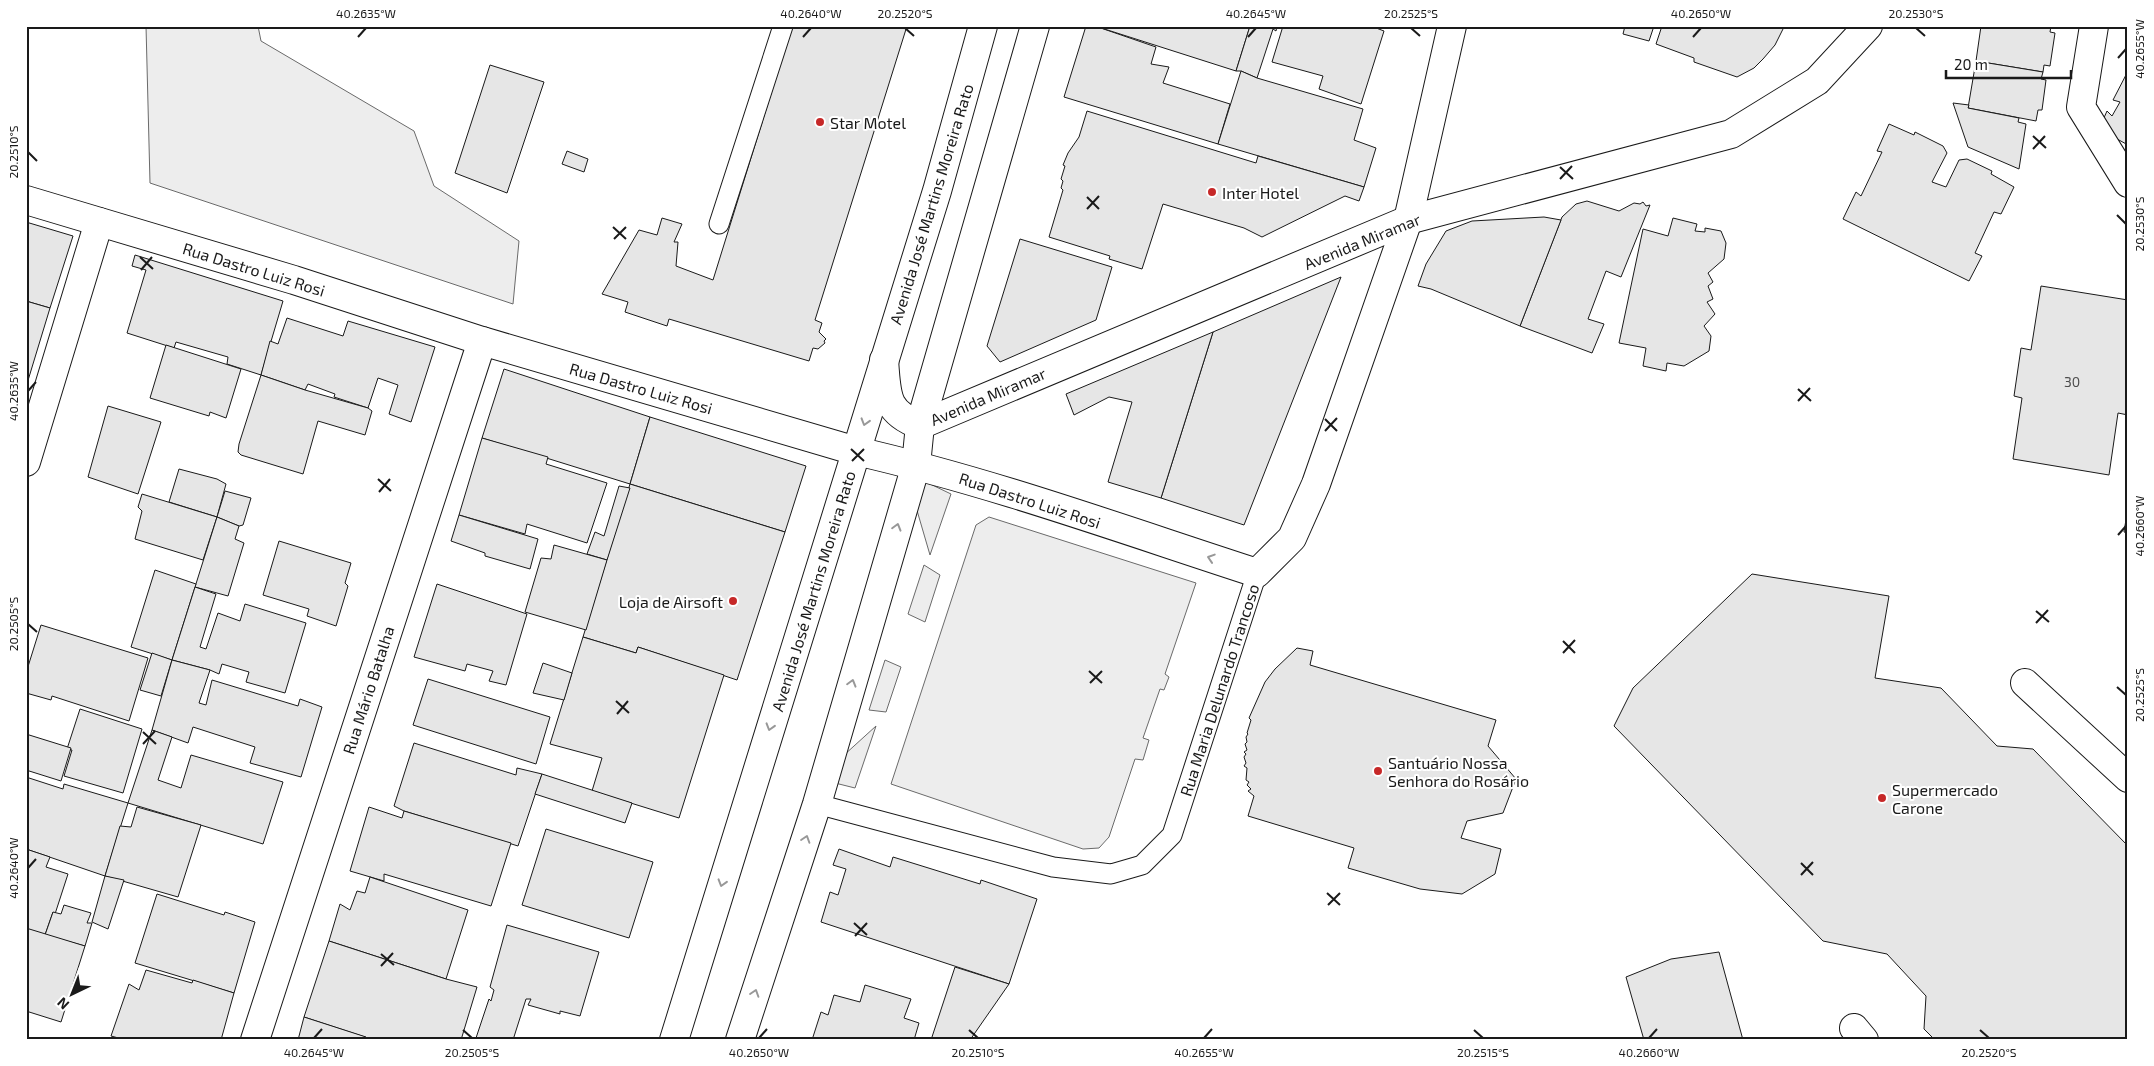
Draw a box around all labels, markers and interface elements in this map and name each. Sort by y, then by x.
text: 40.2635°W [336,6,396,20]
text: 40.2640°W [780,6,842,20]
text: 20.2520°S [878,6,933,20]
text: 40.2645°W [1226,6,1286,20]
text: 20.2525°S [1384,6,1438,20]
text: 40.2650°W [1671,6,1731,20]
text: 20.2530°S [1889,6,1944,20]
text: 40.2655°W [2132,19,2146,79]
scale bar [1946,48,2072,80]
text: 20 m [1954,55,1988,73]
street label: Avenida José Martins Moreira Rato [885,81,977,327]
place label: Star Motel [830,113,906,132]
marker: Star Motel [814,116,826,128]
text: 20.2510°S [6,125,20,179]
place label: Inter Hotel [1222,183,1299,202]
marker: Inter Hotel [1206,186,1218,198]
text: 20.2530°S [2132,196,2146,251]
street label: Avenida Miramar [1301,209,1423,273]
street label: Rua Dastro Luiz Rosi [181,238,327,300]
street label: Rua Dastro Luiz Rosi [567,358,715,418]
text: 40.2635°W [6,361,20,421]
street label: Avenida Miramar [927,363,1049,429]
house number: 30 [2064,373,2080,390]
one-way arrow [861,417,871,425]
street label: Avenida José Martins Moreira Rato [767,468,859,714]
street label: Rua Dastro Luiz Rosi [957,468,1103,532]
text: 40.2660°W [2132,496,2146,556]
one-way arrow [892,524,902,532]
one-way arrow [1207,553,1215,563]
street label: Rua Maria Delunardo Trancoso [1176,581,1262,799]
place label: Loja de Airsoft [619,592,723,612]
marker: Loja de Airsoft [727,595,739,607]
text: 20.2505°S [6,596,20,651]
street label: Rua Mário Batalha [338,624,398,756]
text: 20.2525°S [2132,668,2146,722]
one-way arrow [847,680,857,688]
one-way arrow [766,723,776,731]
place label: Santuário Nossa Senhora do Rosário [1388,753,1529,790]
marker: Santuário Nossa Senhora do Rosário [1372,765,1384,777]
place label: Supermercado Carone [1892,780,1998,817]
marker: Supermercado Carone [1876,792,1888,804]
one-way arrow [800,835,810,844]
text: 40.2640°W [6,837,20,899]
one-way arrow [718,878,728,886]
north arrow [48,968,98,1018]
one-way arrow [750,990,760,998]
text: N [53,994,72,1014]
text: 40.2645°W [284,1045,344,1059]
text: 20.2505°S [445,1045,500,1059]
text: 40.2650°W [729,1045,789,1059]
text: 20.2510°S [951,1045,1005,1059]
text: 40.2655°W [1174,1045,1234,1059]
text: 20.2515°S [1457,1045,1509,1059]
text: 40.2660°W [1619,1045,1679,1059]
text: 20.2520°S [1962,1045,2017,1059]

